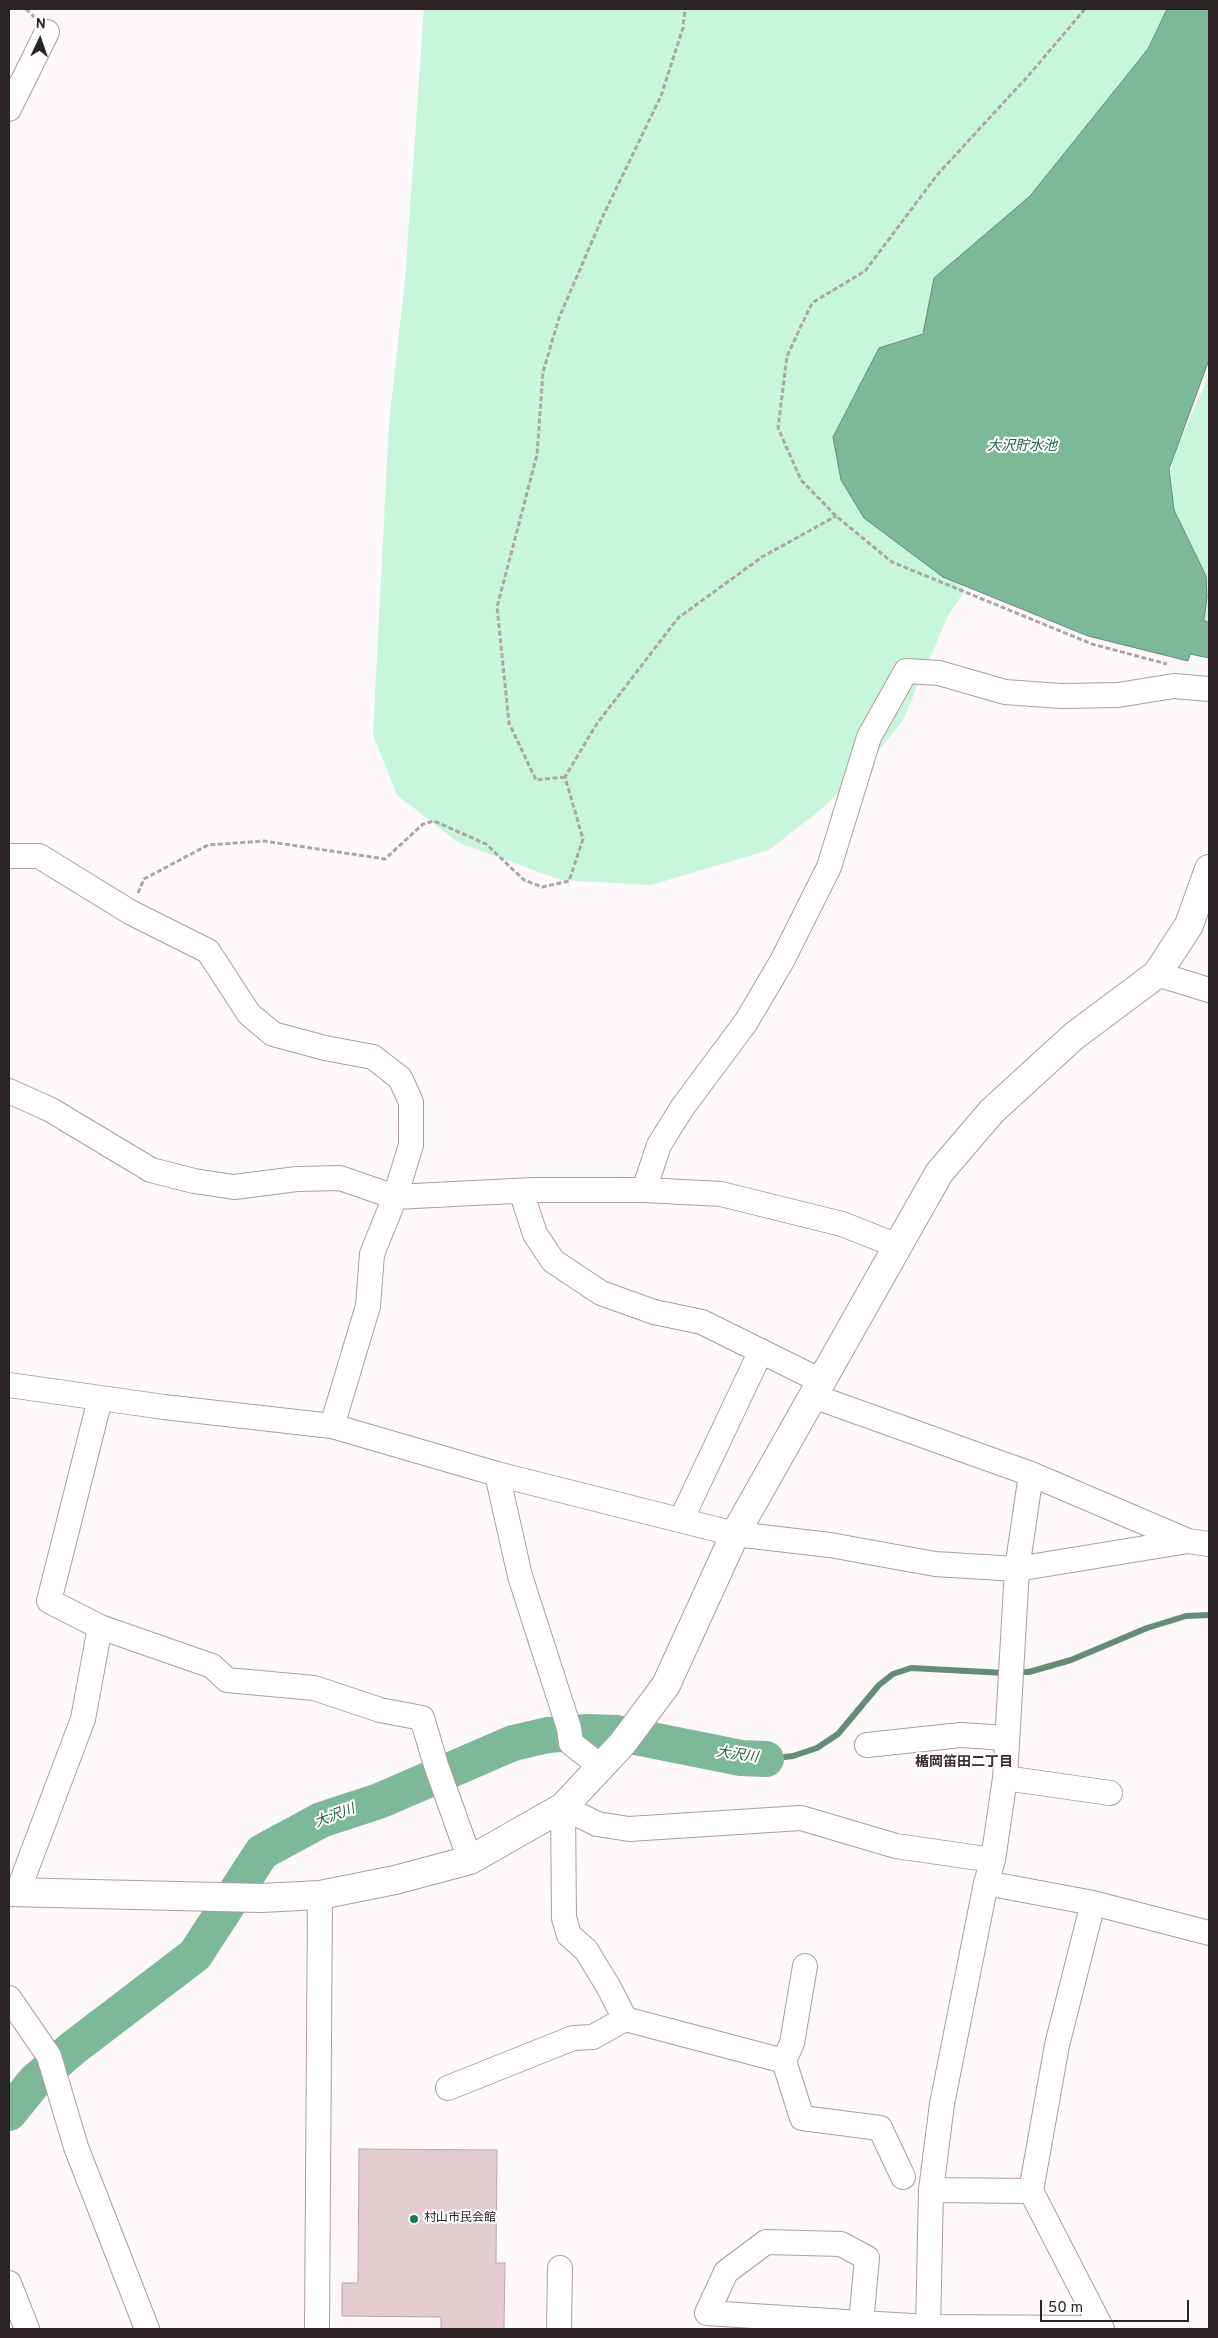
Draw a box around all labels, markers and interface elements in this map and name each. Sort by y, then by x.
north arrow [15,15,65,65]
text: N [35,16,46,33]
water label: 大沢貯水池 [987,439,1057,455]
water label: 大沢川 [715,1745,759,1767]
district label: 楯岡笛田二丁目 [915,1755,1013,1771]
water label: 大沢川 [312,1802,358,1832]
place label: 村山市民会館 [424,2212,496,2226]
marker: 村山市民会館 [408,2213,420,2225]
scale bar [1043,2290,1192,2322]
text: 50 m [1048,2299,1083,2318]

